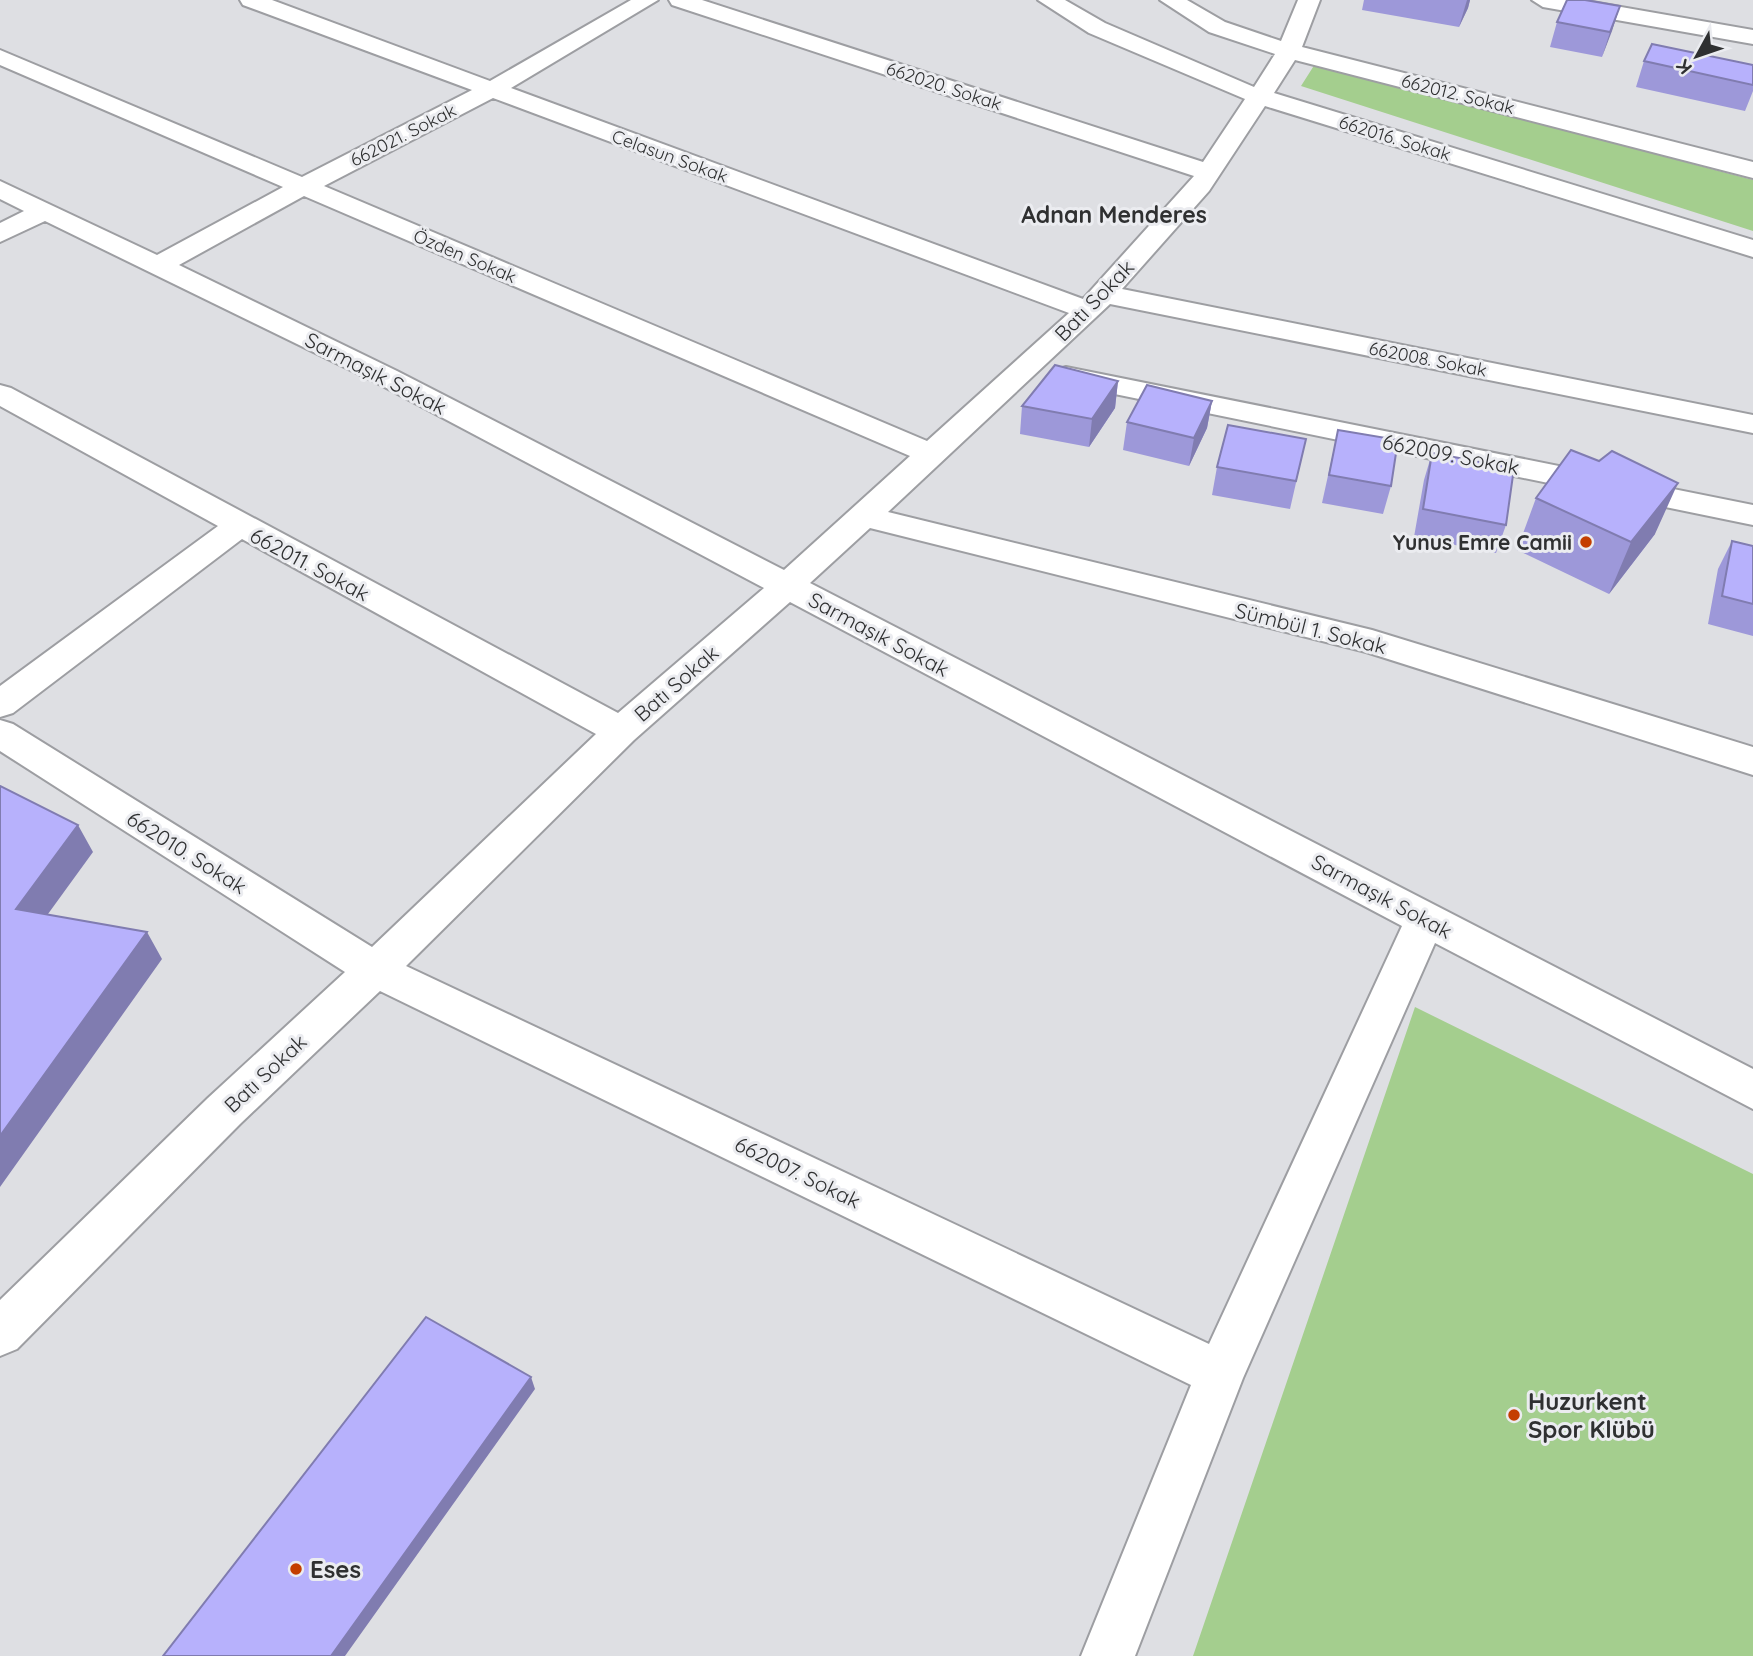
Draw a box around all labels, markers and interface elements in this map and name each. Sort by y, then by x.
north arrow [1662,21,1732,91]
text: K [1671,54,1697,79]
street label: 662020. Sokak [883,57,1005,115]
street label: 662012. Sokak [1399,69,1517,119]
street label: 662021. Sokak [346,98,460,172]
street label: 662016. Sokak [1336,110,1454,166]
street label: Celasun Sokak [609,124,731,188]
district label: Adnan Menderes [1021,200,1207,229]
street label: Özden Sokak [410,224,520,288]
street label: Batı Sokak [1049,254,1139,346]
street label: Sarmaşık Sokak [301,326,451,420]
street label: 662008. Sokak [1367,336,1489,382]
street label: 662009. Sokak [1380,428,1522,480]
street label: 662011. Sokak [246,522,374,606]
place label: Yunus Emre Camii [1393,529,1572,555]
marker: Yunus Emre Camii [1578,534,1594,550]
street label: Sarmaşık Sokak [804,586,954,682]
street label: Sümbül 1. Sokak [1233,597,1389,659]
street label: Batı Sokak [628,639,724,727]
street label: 662010. Sokak [122,805,252,899]
street label: Sarmaşık Sokak [1307,848,1457,944]
street label: Batı Sokak [218,1028,312,1118]
street label: 662007. Sokak [731,1130,865,1214]
place label: Huzurkent Spor Klübü [1528,1386,1655,1444]
marker: Huzurkent Spor Klübü [1506,1407,1522,1423]
place label: Eses [310,1554,361,1584]
marker: Eses [288,1561,304,1577]

